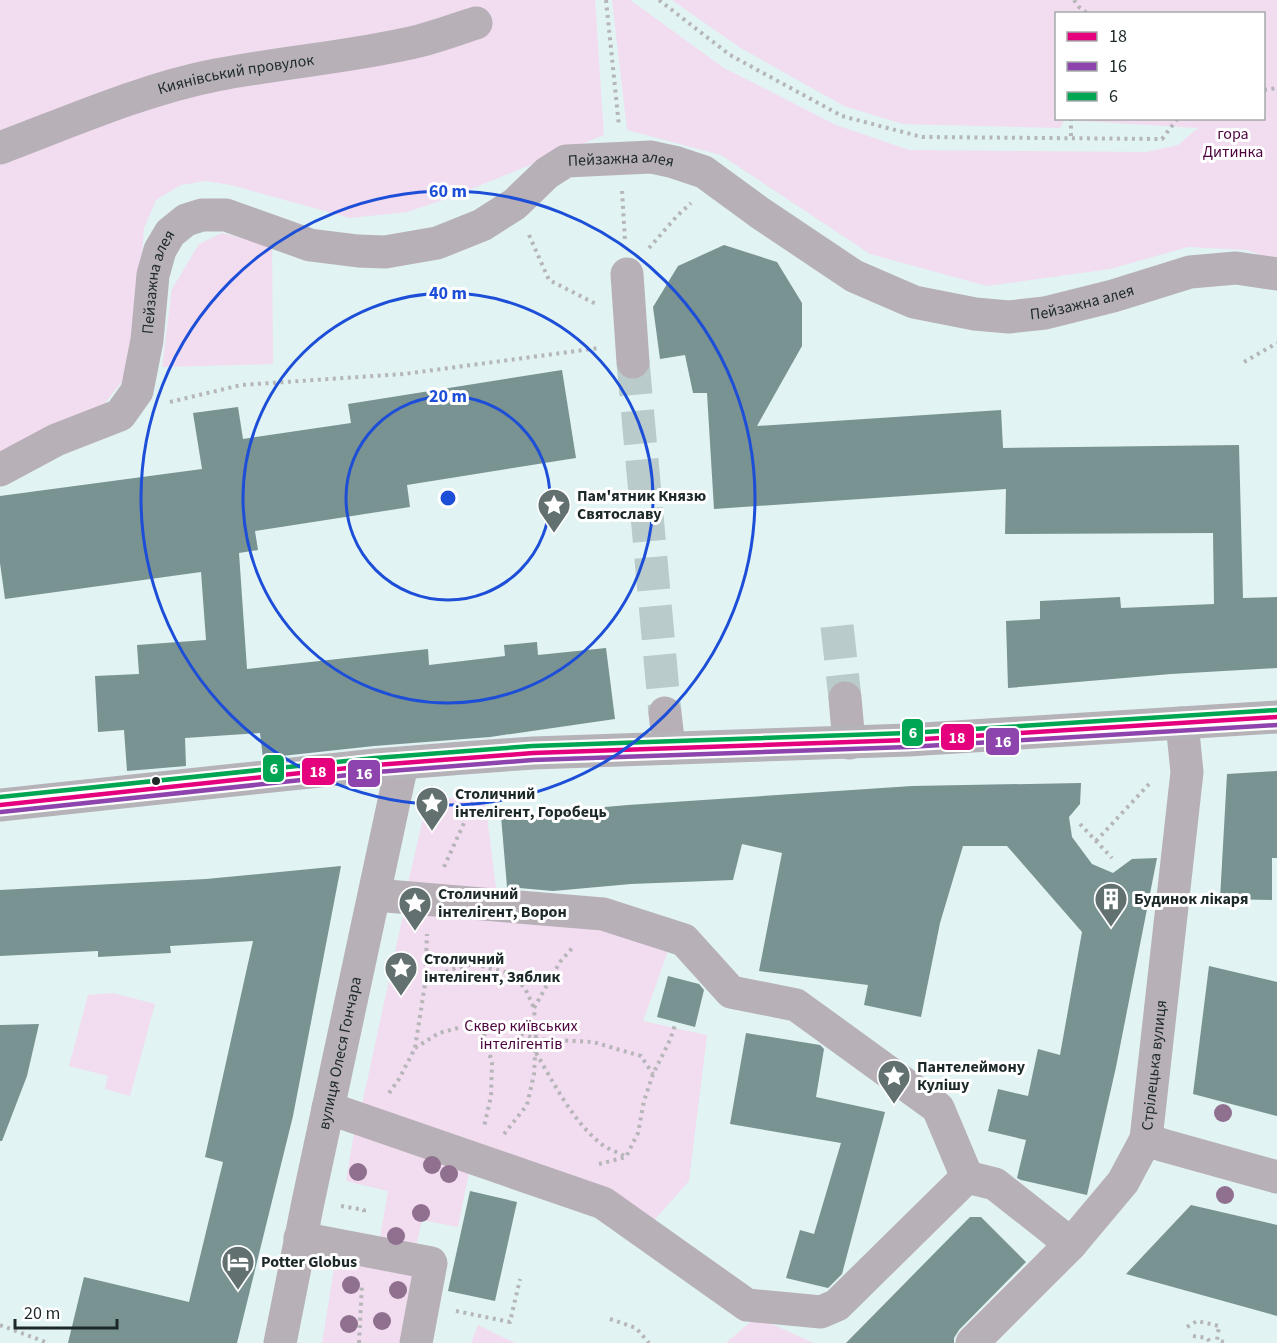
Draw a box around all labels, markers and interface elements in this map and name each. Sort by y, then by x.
legend [1055,12,1265,120]
text: 18 [1109,24,1127,49]
street label: Киянівський провулок [155,49,316,100]
text: 16 [1109,54,1127,79]
text: 6 [1109,84,1118,109]
park label: гора Дитинка [1203,123,1263,163]
street label: Пейзажна алея [567,146,676,173]
text: 60 m [429,179,467,204]
street label: Пейзажна алея [137,226,180,335]
street label: Пейзажна алея [1029,279,1137,326]
text: 40 m [429,281,467,306]
text: 20 m [429,384,467,409]
place label: Пам'ятник Князю Святославу [577,485,706,525]
place icon: Пам'ятник Князю Святославу [536,487,572,534]
centre of rings [438,488,458,508]
line badge: 6 [901,718,924,747]
text: 6 [909,722,917,744]
line badge: 18 [940,723,975,751]
text: 18 [949,727,965,749]
line badge: 16 [985,727,1020,756]
text: 16 [995,731,1011,753]
line badge: 6 [262,754,285,783]
line badge: 18 [301,757,336,786]
text: 6 [270,758,278,780]
line badge: 16 [347,759,381,788]
text: 18 [310,761,326,783]
text: 16 [356,763,372,785]
unlabelled marker [150,775,162,787]
place label: Столичний інтелігент, Горобець [455,783,607,823]
place icon: Столичний інтелігент, Горобець [414,785,450,832]
building icon: Будинок лікаря [1093,881,1129,928]
place label: Столичний інтелігент, Ворон [438,883,567,923]
place icon: Столичний інтелігент, Ворон [397,885,433,932]
place label: Будинок лікаря [1134,888,1249,910]
place label: Столичний інтелігент, Зяблик [424,948,561,988]
place icon: Столичний інтелігент, Зяблик [383,950,419,997]
street label: вулиця Олеся Гончара [313,975,367,1132]
street label: Стрілецька вулиця [1136,999,1172,1132]
park label: Сквер київських інтелігентів [464,1015,578,1055]
place label: Пантелеймону Кулішу [917,1056,1026,1096]
place icon: Пантелеймону Кулішу [876,1058,912,1105]
hotel icon: Potter Globus [220,1244,256,1291]
place label: Potter Globus [261,1251,357,1273]
scale bar [15,1292,117,1330]
text: 20 m [24,1301,60,1326]

